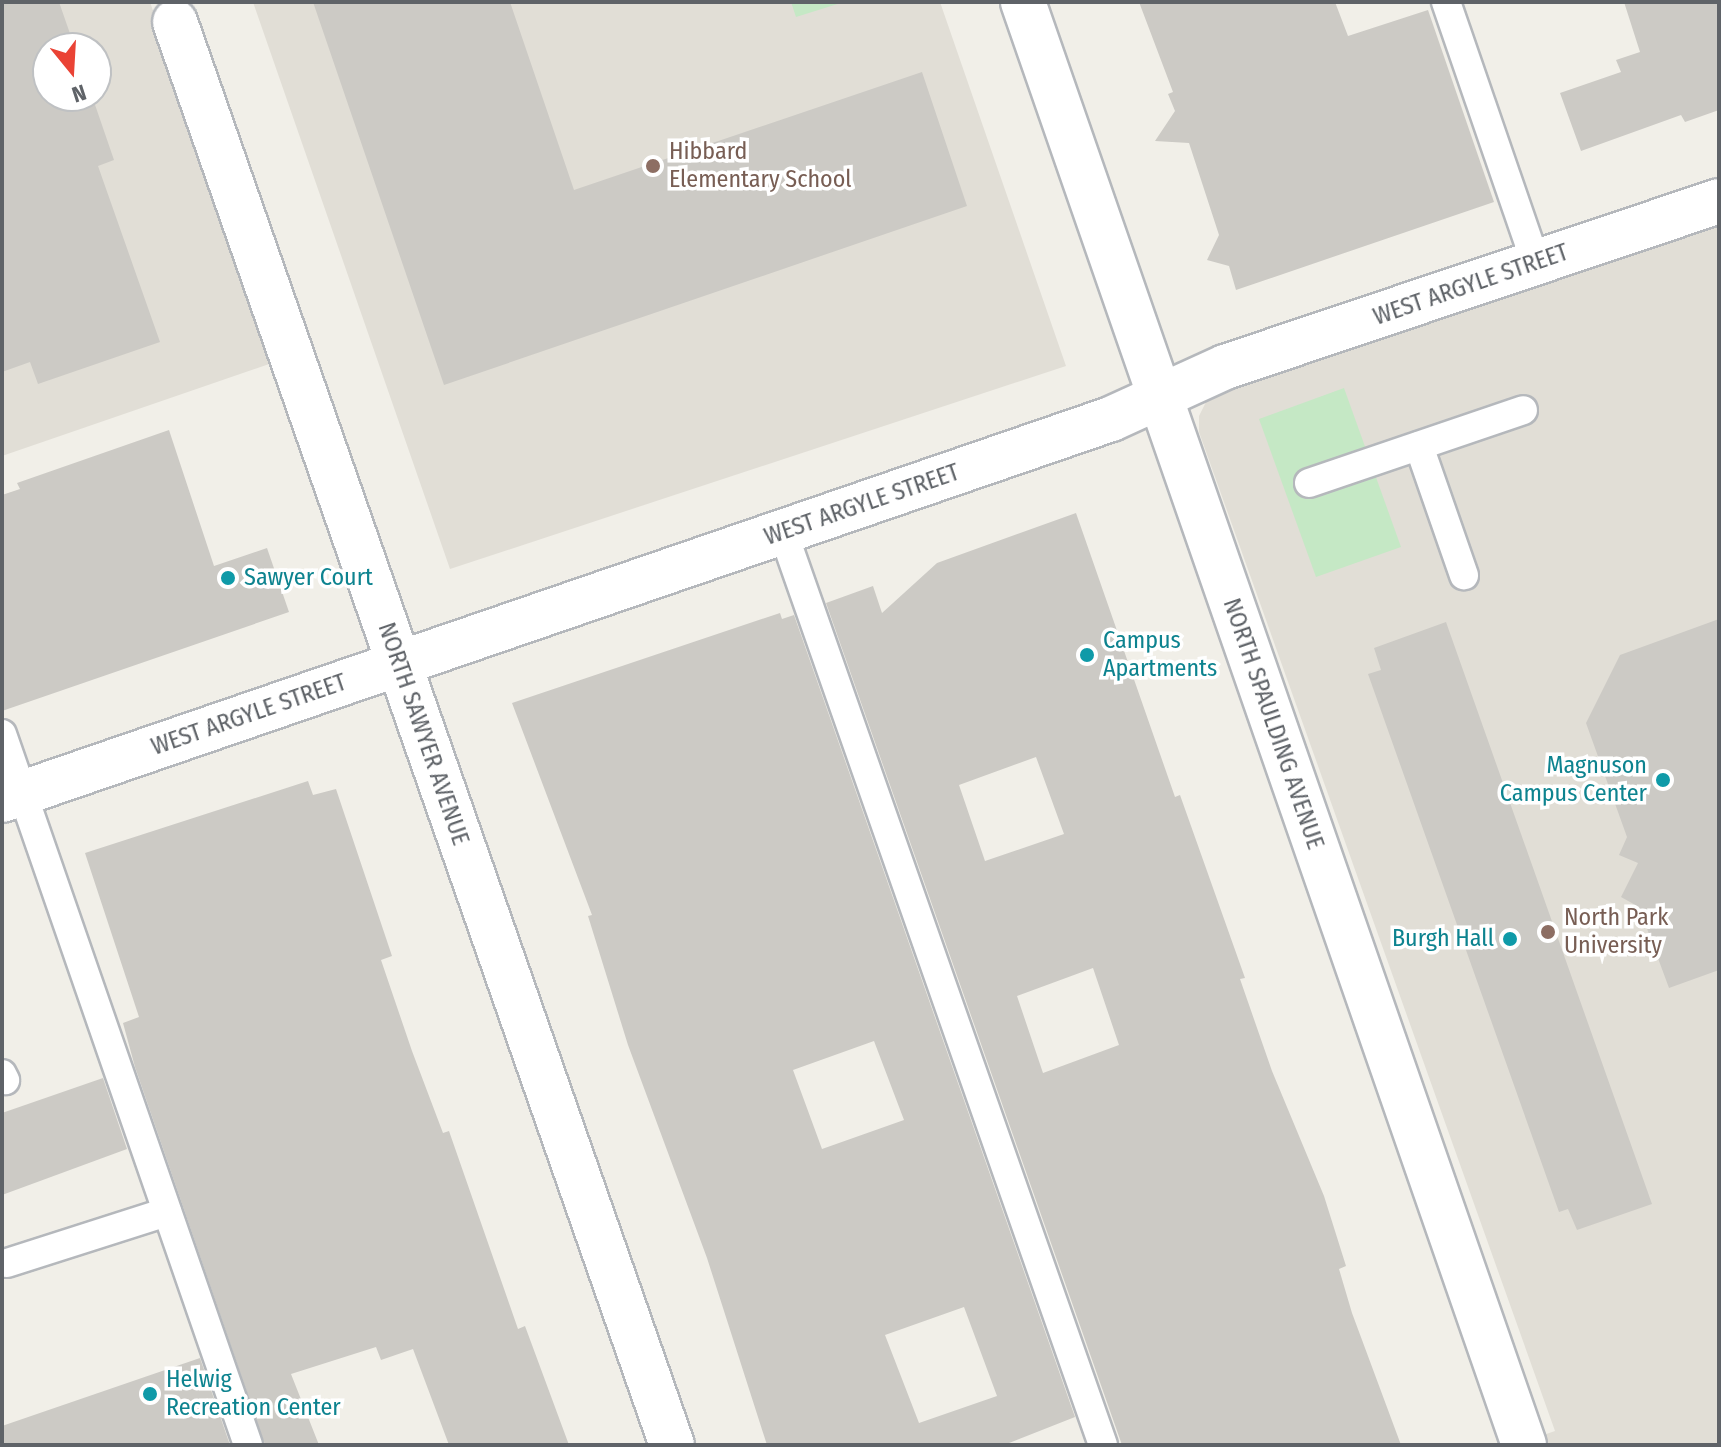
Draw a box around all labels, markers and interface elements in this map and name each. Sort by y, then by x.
north arrow [32,32,112,112]
text: N [69,79,89,108]
place label: Hibbard Elementary School [669,138,852,194]
marker: Hibbard Elementary School [644,157,662,175]
street label: WEST ARGYLE STREET [1370,238,1572,332]
street label: WEST ARGYLE STREET [761,458,963,552]
place label: Sawyer Court [244,564,373,592]
marker: Sawyer Court [219,569,237,587]
street label: NORTH SPAULDING AVENUE [1216,595,1330,853]
street label: NORTH SAWYER AVENUE [371,619,475,849]
place label: Campus Apartments [1103,627,1217,683]
marker: Campus Apartments [1078,646,1096,664]
street label: WEST ARGYLE STREET [148,668,350,762]
place label: Magnuson Campus Center [1500,752,1647,808]
marker: Magnuson Campus Center [1654,771,1672,789]
place label: North Park University [1564,904,1668,960]
marker: North Park University [1539,923,1557,941]
place label: Burgh Hall [1392,925,1494,953]
marker: Burgh Hall [1501,930,1519,948]
place label: Helwig Recreation Center [166,1366,341,1422]
marker: Helwig Recreation Center [141,1385,159,1403]

